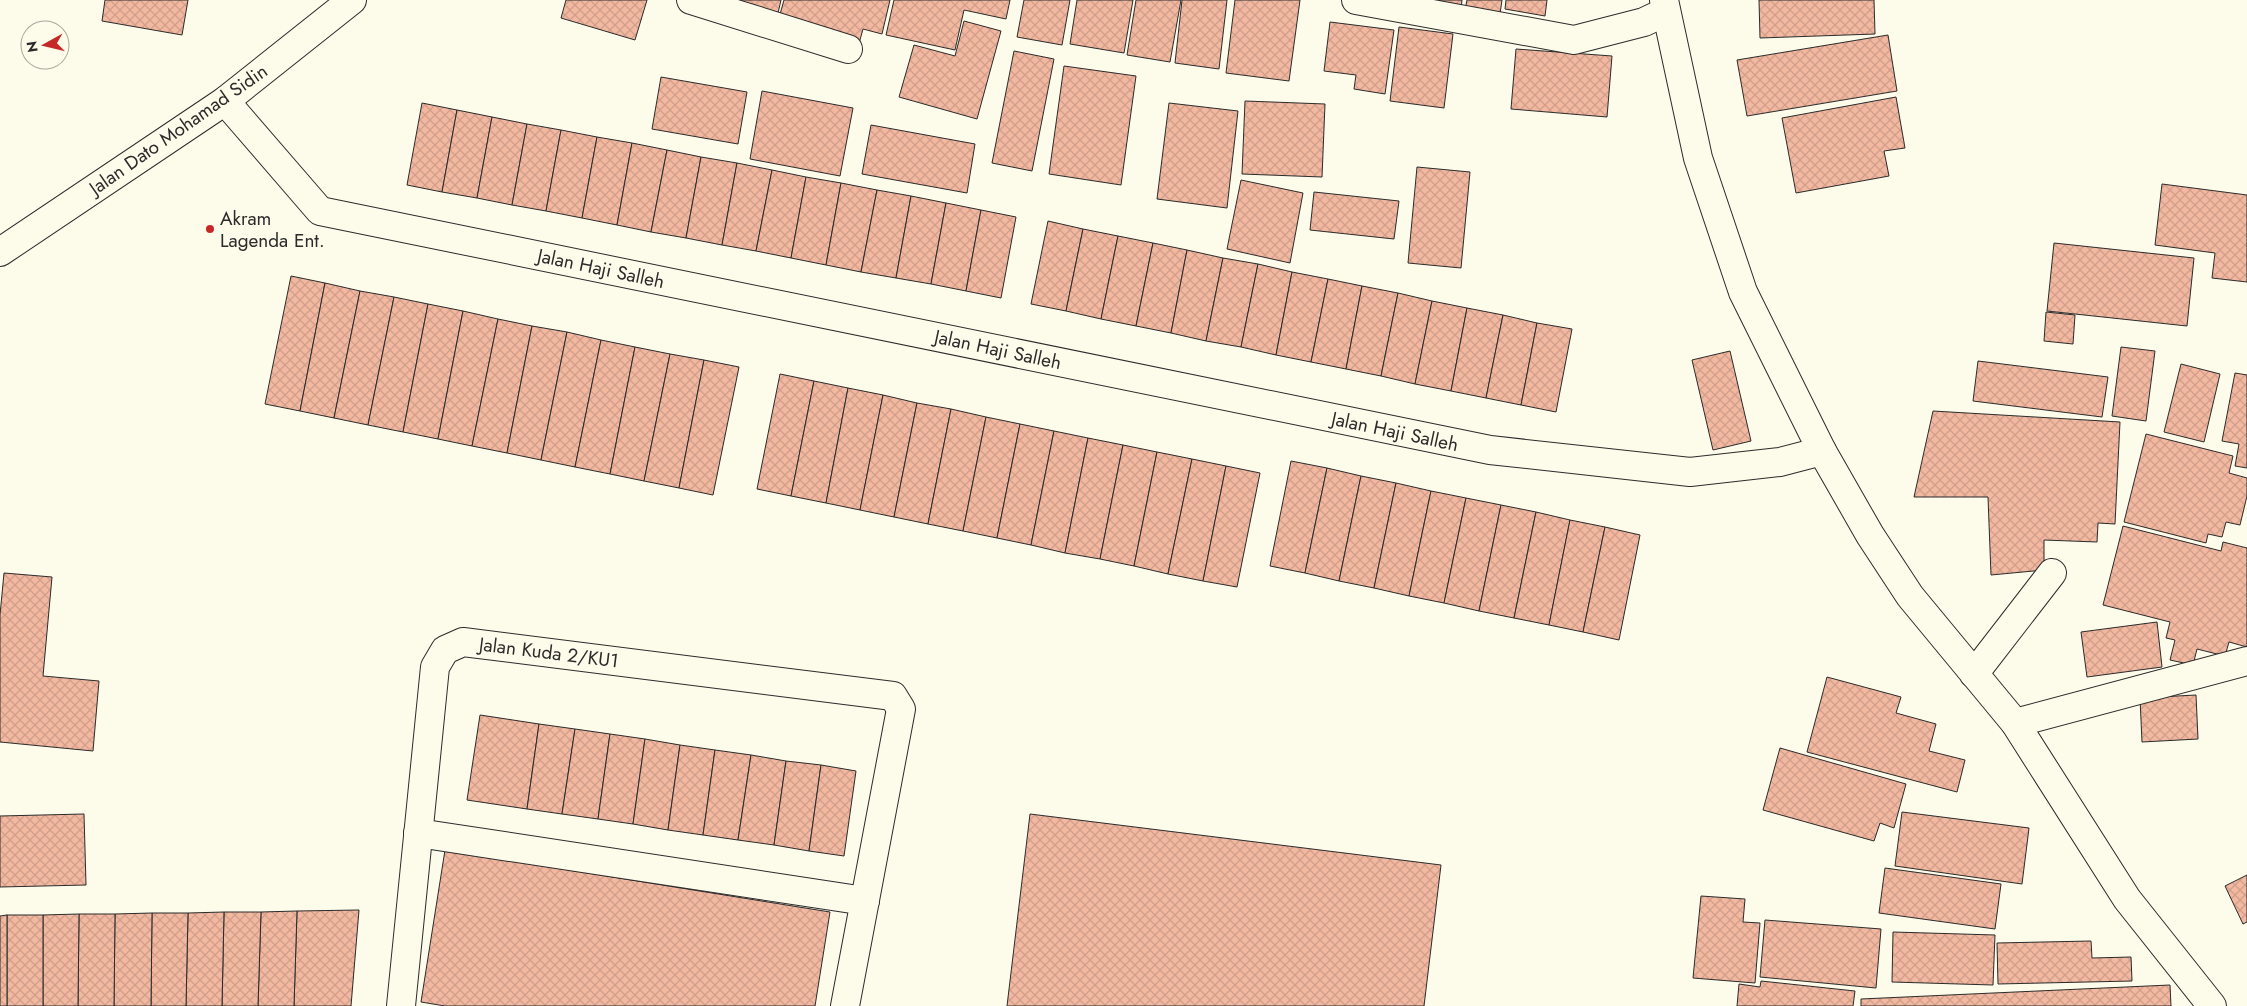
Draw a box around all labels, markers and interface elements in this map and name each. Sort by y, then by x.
north arrow [20,20,70,70]
text: N [21,40,43,54]
street label: Jalan Dato Mohamad Sidin [81,58,273,203]
place label: Akram Lagenda Ent. [220,205,325,254]
marker: Akram Lagenda Ent. [204,223,216,235]
street label: Jalan Haji Salleh [532,241,667,295]
street label: Jalan Haji Salleh [929,322,1064,376]
street label: Jalan Haji Salleh [1326,404,1461,458]
street label: Jalan Kuda 2/KU1 [475,630,620,674]

